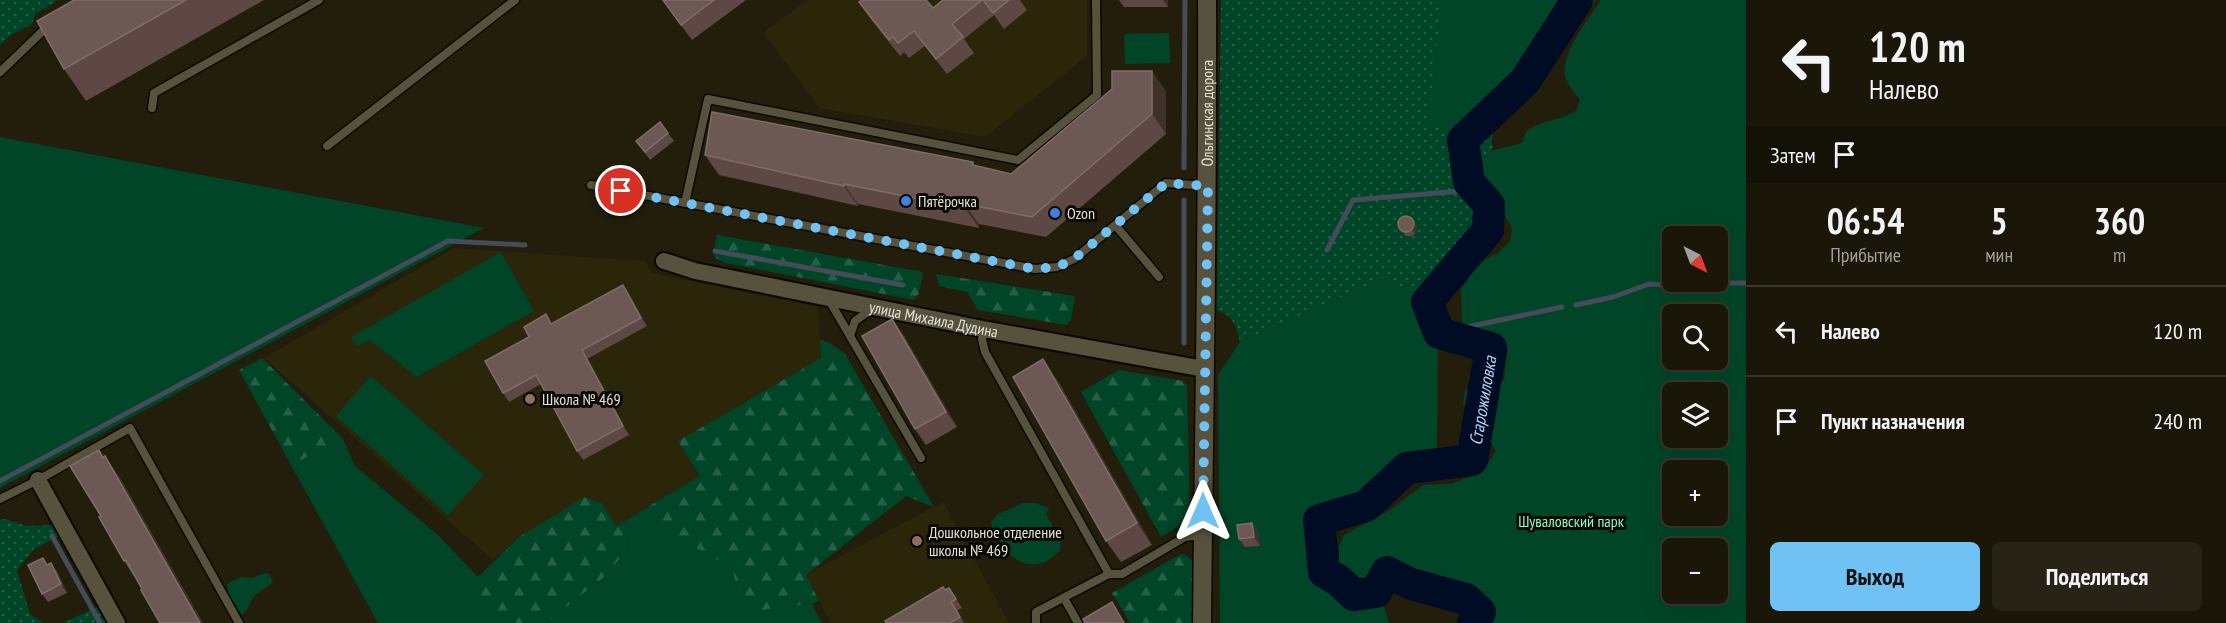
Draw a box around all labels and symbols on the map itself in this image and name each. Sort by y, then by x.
street label: Ольгинская дорога [1197,60,1217,166]
pin [595,165,646,216]
place label: Пятёрочка [918,191,977,211]
marker: Пятёрочка [899,194,913,208]
place label: Ozon [1067,203,1095,223]
marker: Ozon [1048,206,1062,220]
north arrow [1662,226,1728,292]
street label: улица Михаила Дудина [867,296,1000,342]
water label: Старожиловка [1463,354,1501,447]
place label: Школа № 469 [542,389,621,409]
marker: Школа № 469 [523,392,537,406]
position arrow [1171,479,1235,543]
park label: Шуваловский парк [1518,511,1625,531]
place label: Дошкольное отделение школы № 469 [929,522,1062,560]
marker: Дошкольное отделение школы № 469 [910,534,924,548]

